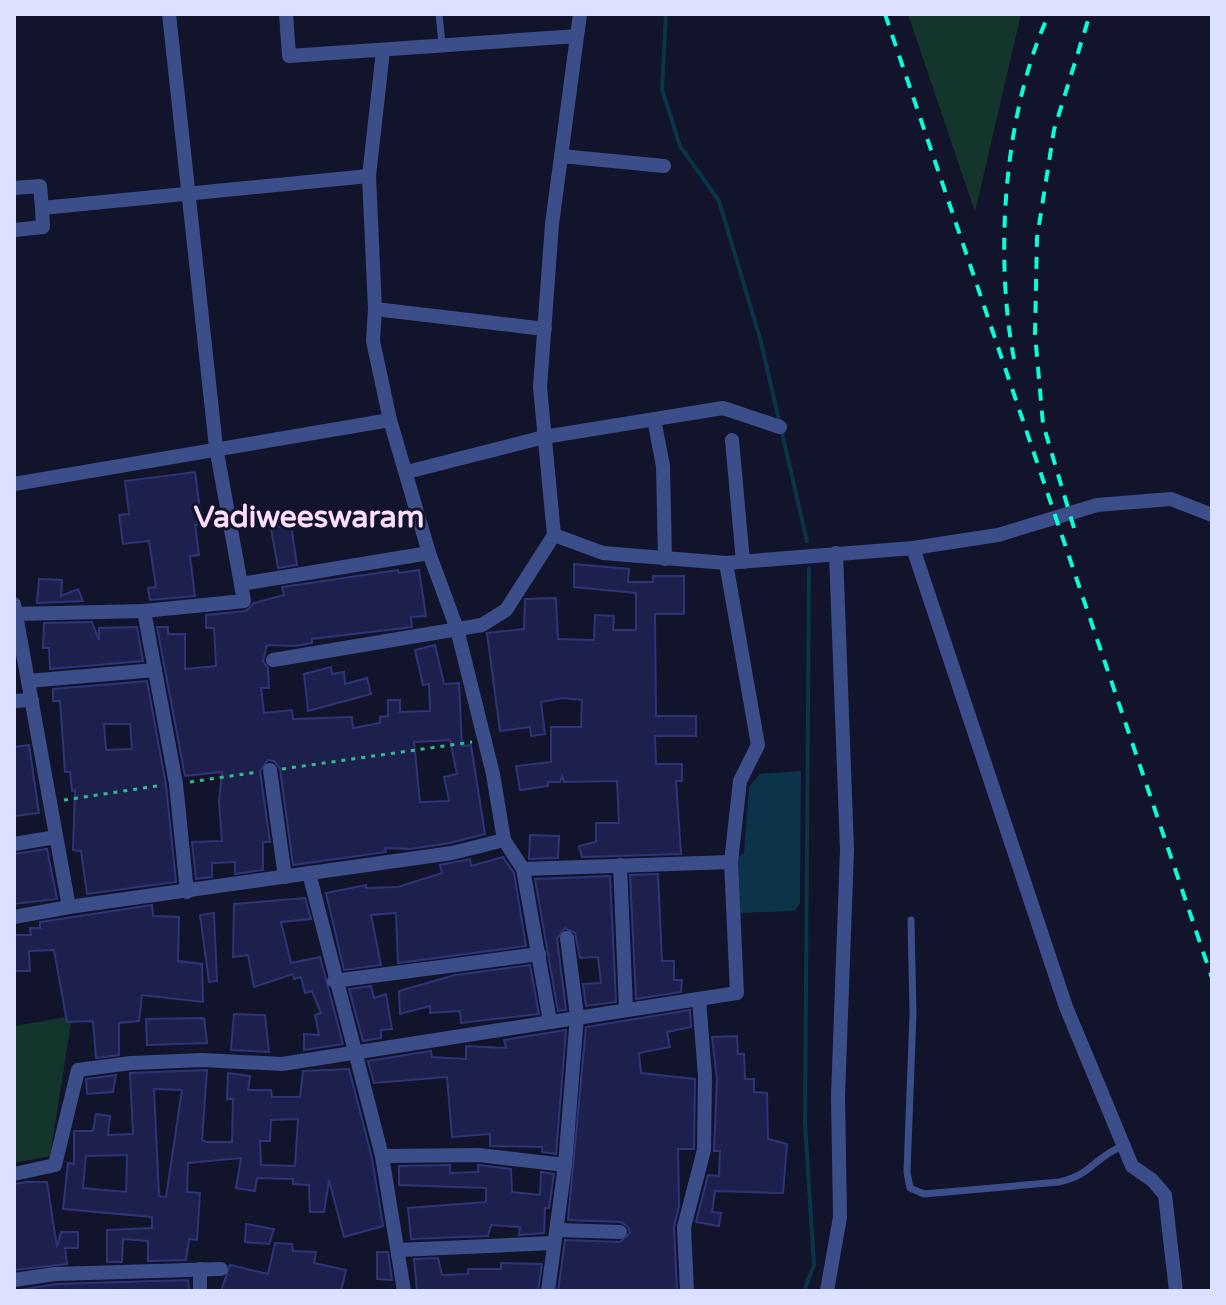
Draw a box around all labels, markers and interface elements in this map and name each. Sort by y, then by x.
district label: Vadiweeswaram [194,499,424,536]

